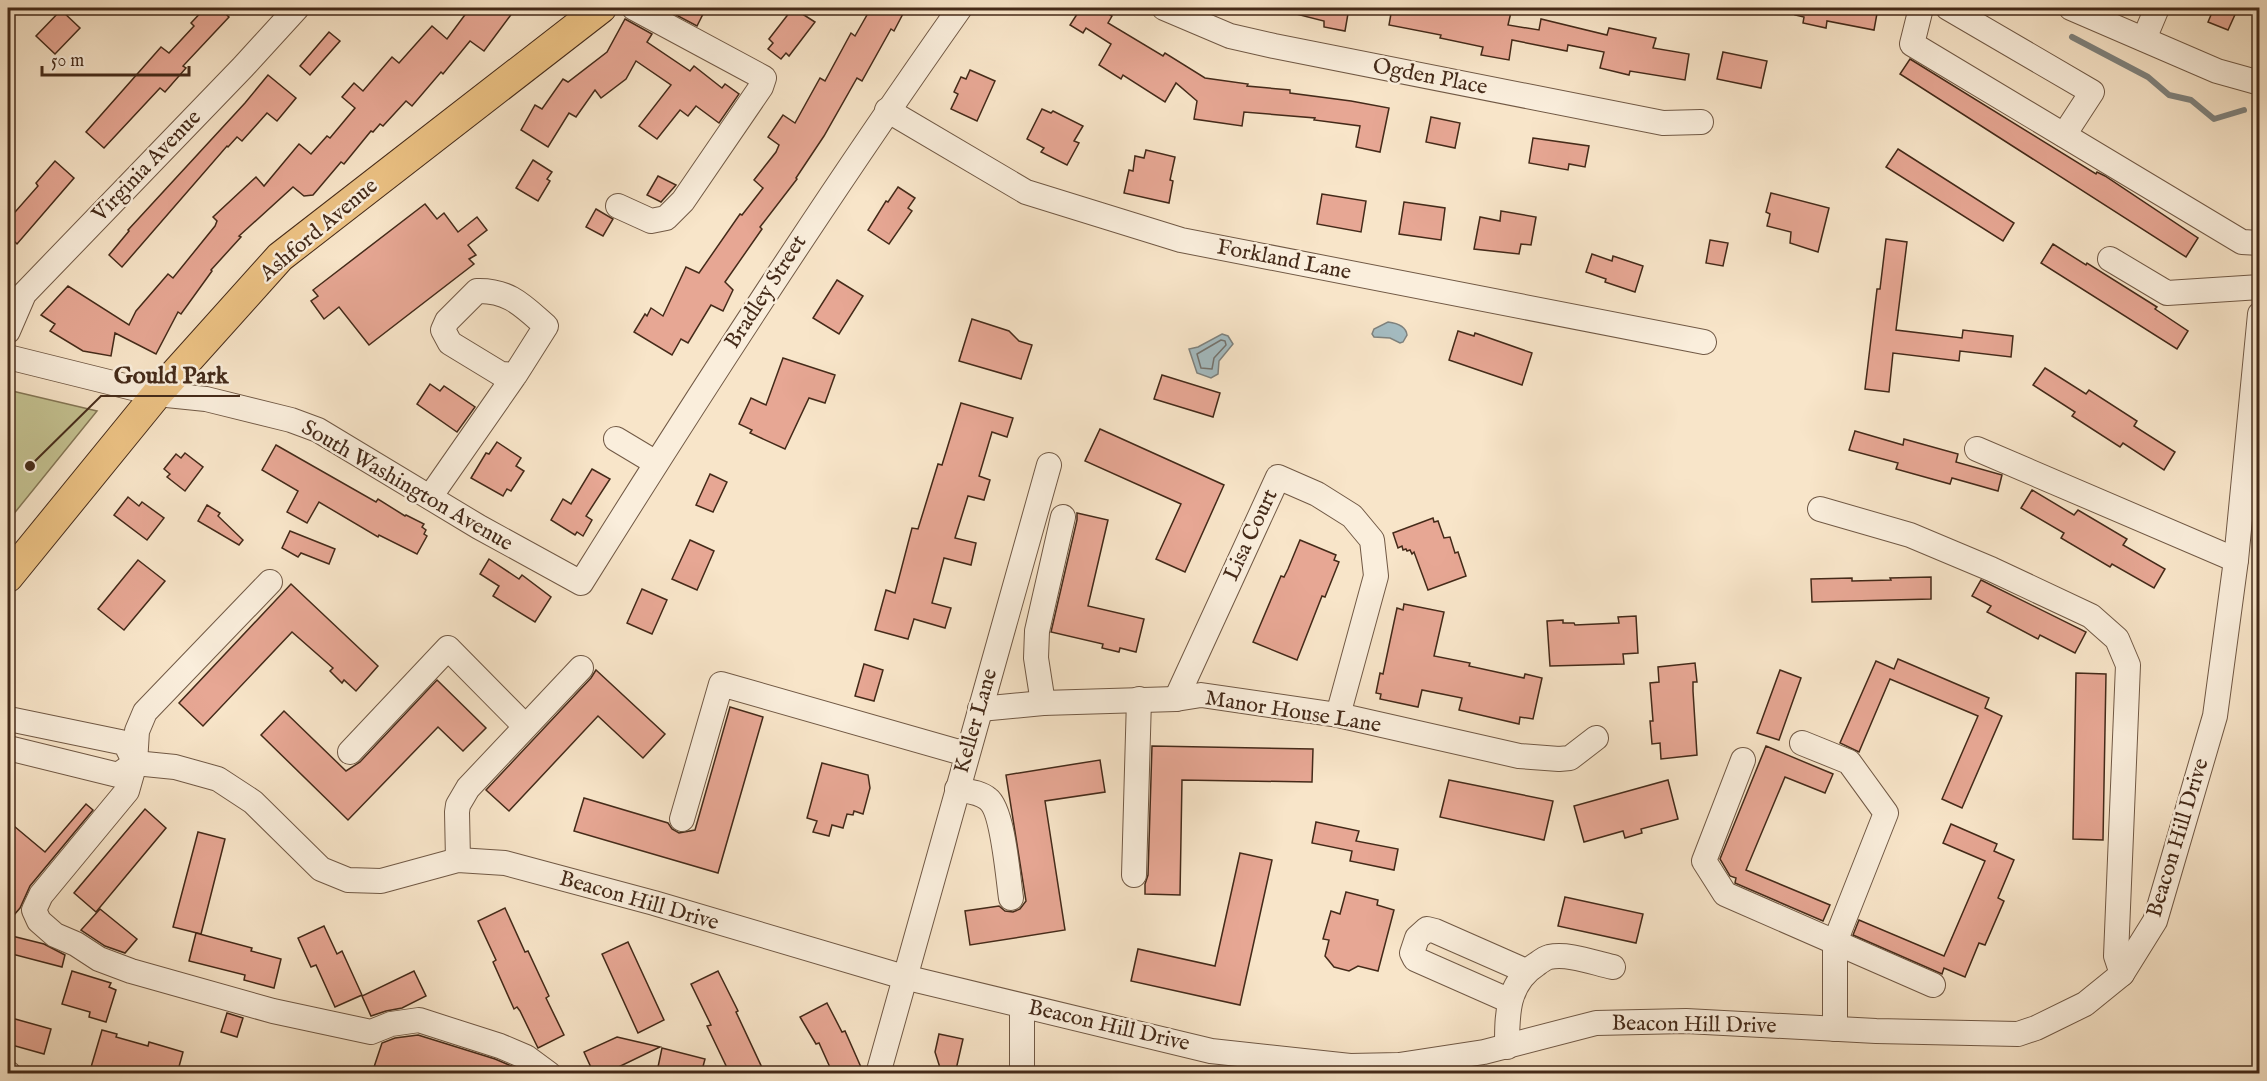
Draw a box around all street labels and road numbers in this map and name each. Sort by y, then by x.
street label: Ogden Place [1370,52,1490,102]
street label: Virginia Avenue [86,104,208,229]
street label: Ashford Avenue [253,172,384,288]
street label: Bradley Street [719,229,813,354]
street label: Forkland Lane [1215,233,1353,287]
street label: South Washington Avenue [296,414,518,558]
street label: Lisa Court [1218,484,1285,585]
street label: Keller Lane [948,665,1004,777]
street label: Manor House Lane [1203,684,1383,740]
street label: Beacon Hill Drive [2141,755,2215,921]
street label: Beacon Hill Drive [556,865,722,937]
street label: Beacon Hill Drive [1026,994,1192,1058]
street label: Beacon Hill Drive [1611,1010,1777,1040]

